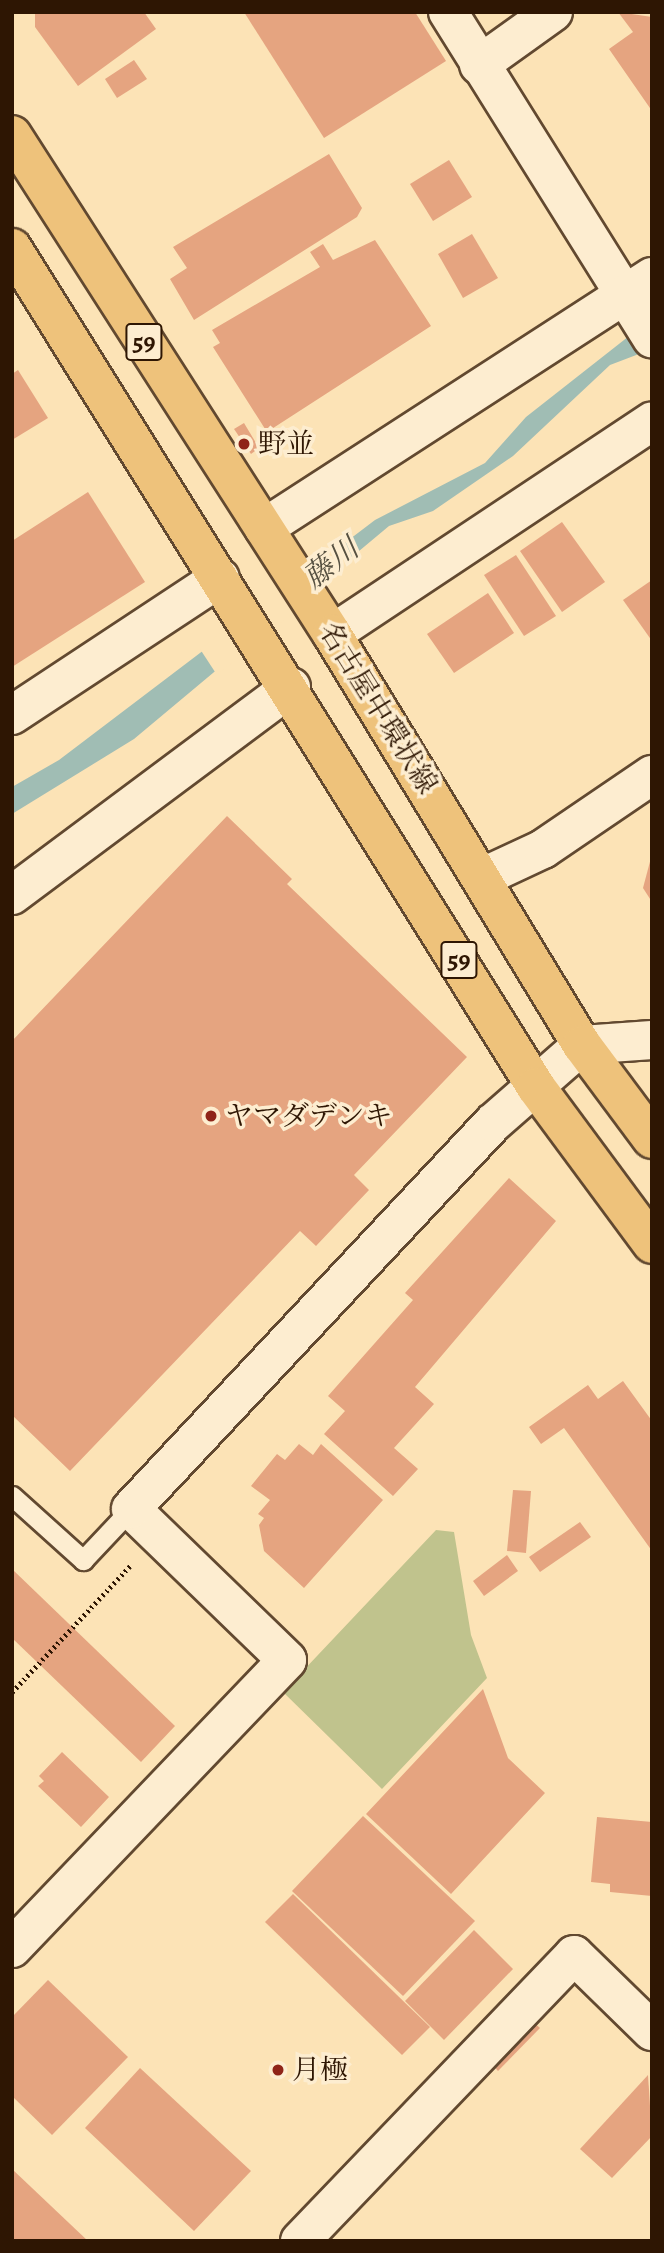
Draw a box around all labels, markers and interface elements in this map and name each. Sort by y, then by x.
road number: 59 [125,320,163,364]
place label: 野並 [258,427,314,461]
marker: 野並 [236,436,252,452]
water label: 藤川 [296,530,366,596]
street label: 名古屋中環状線 [312,616,444,800]
road number: 59 [440,937,478,982]
place label: ヤマダデンキ [225,1099,393,1133]
marker: ヤマダデンキ [203,1108,219,1124]
place label: 月極 [292,2053,348,2087]
marker: 月極 [270,2062,286,2078]

